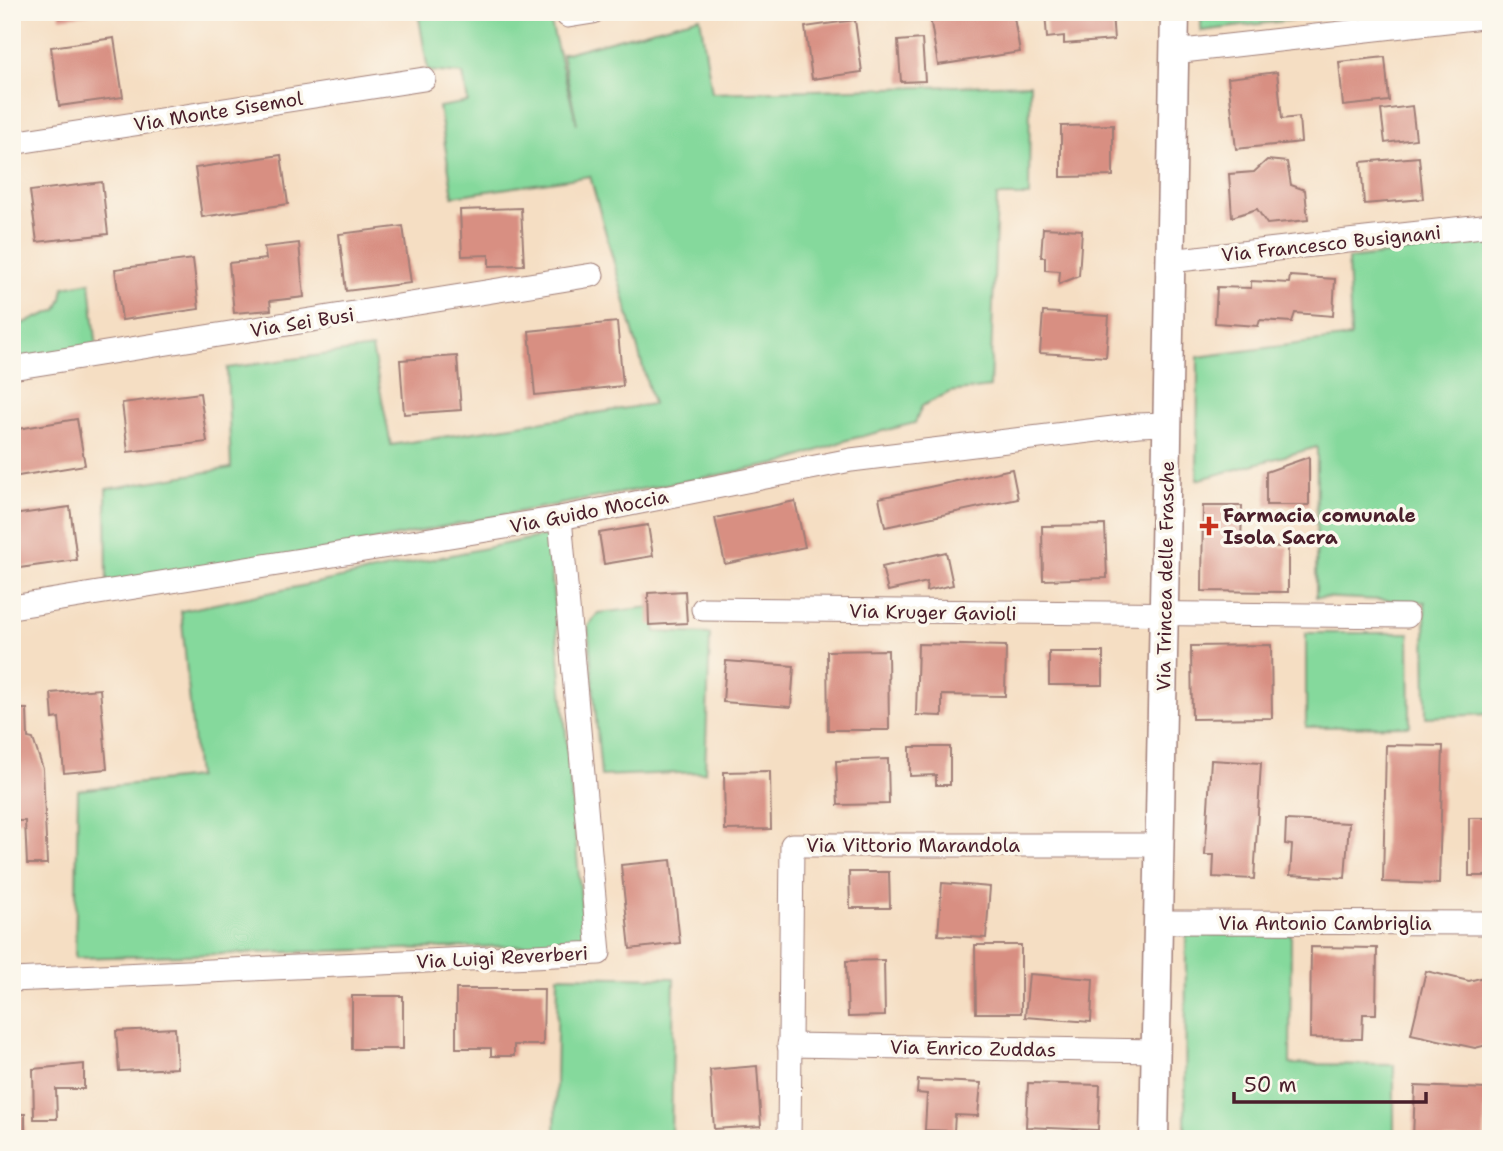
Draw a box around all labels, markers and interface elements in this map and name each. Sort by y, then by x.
street label: Via Monte Sisemol [132,86,305,137]
street label: Via Francesco Busignani [1220,220,1442,267]
street label: Via Sei Busi [248,302,356,343]
street label: Via Trincea delle Frasche [1151,461,1180,691]
street label: Via Guido Moccia [508,484,671,539]
place label: Farmacia comunale Isola Sacra [1223,503,1416,550]
marker: Farmacia comunale Isola Sacra [1201,518,1217,534]
street label: Via Kruger Gavioli [849,599,1017,626]
street label: Via Vittorio Marandola [806,833,1020,858]
street label: Via Antonio Cambriglia [1218,911,1432,936]
street label: Via Luigi Reverberi [415,941,589,974]
street label: Via Enrico Zuddas [890,1035,1056,1062]
scale bar [1234,1060,1426,1104]
text: 50 m [1244,1071,1297,1099]

